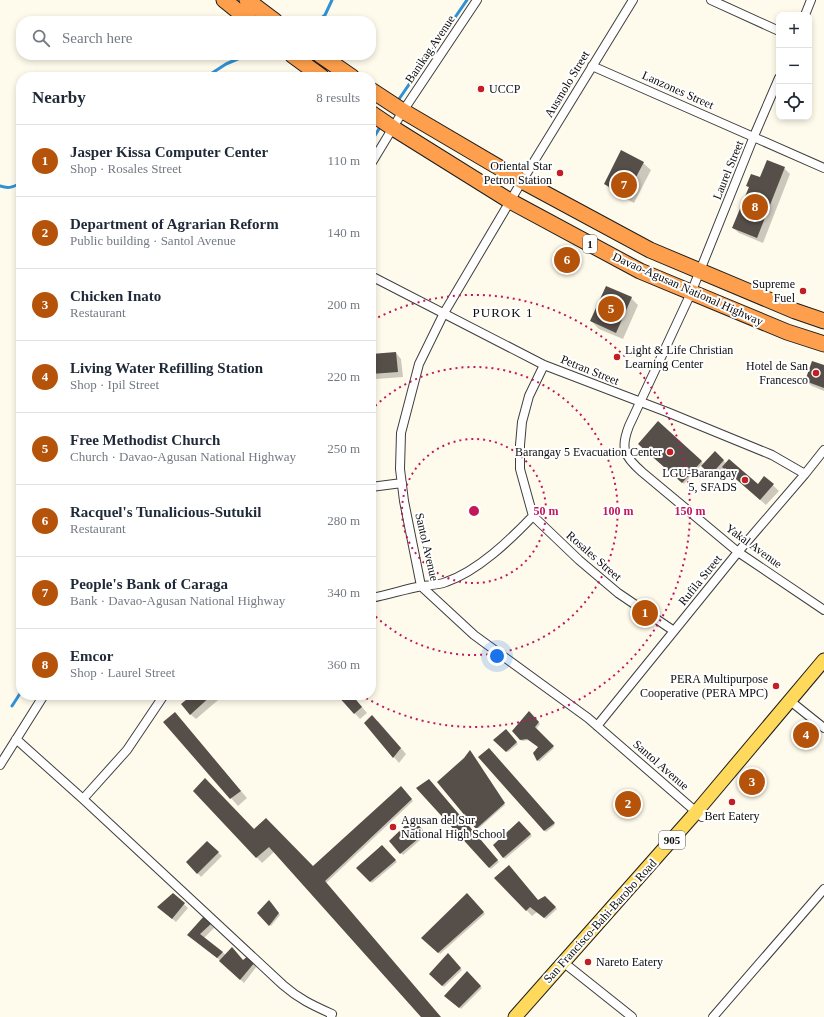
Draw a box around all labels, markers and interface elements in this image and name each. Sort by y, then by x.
street label: Banikag Avenue [402,12,458,86]
map controls [776,12,812,120]
button: + [776,12,812,48]
search box [16,16,376,60]
icon: search [30,27,52,49]
text: Search here [62,30,132,46]
street label: Ausmolo Street [542,48,593,120]
button: − [776,48,812,84]
street label: Lanzones Street [640,68,717,112]
place label: UCCP [489,82,521,96]
marker: UCCP [476,84,486,94]
button: locate [776,84,812,120]
text: Nearby [32,88,86,107]
text: 8 results [316,90,360,105]
street label: Laurel Street [710,138,746,202]
text: Jasper Kissa Computer Center [70,144,268,160]
text: 1 [42,153,48,168]
text: 110 m [328,153,360,168]
place label: Oriental Star Petron Station [484,159,552,187]
text: Shop · Rosales Street [70,161,182,176]
marker: Oriental Star Petron Station [555,168,565,178]
pin: 7 [611,170,637,200]
pin: 8 [742,192,768,222]
text: Department of Agrarian Reform [70,216,279,232]
text: 2 [42,225,48,240]
text: 140 m [327,225,360,240]
text: Public building · Santol Avenue [70,233,236,248]
road number: 1 [583,235,597,253]
pin: 6 [554,245,580,275]
street label: Davao-Agusan National Highway [611,249,765,329]
place label: Supreme Fuel [752,277,796,305]
marker: Supreme Fuel [798,286,808,296]
text: Chicken Inato [70,288,161,304]
pin: 5 [598,294,624,324]
text: 3 [42,297,48,312]
text: 200 m [327,297,360,312]
text: Restaurant [70,305,126,320]
district label: PUROK 1 [473,305,533,320]
place label: Light & Life Christian Learning Center [625,343,733,371]
street label: Petran Street [559,352,622,388]
marker: Light & Life Christian Learning Center [612,352,622,362]
place label: Hotel de San Francesco [746,359,808,387]
text: Living Water Refilling Station [70,360,263,376]
marker: Hotel de San Francesco [811,368,821,378]
text: 4 [42,369,48,384]
text: 220 m [327,369,360,384]
text: Shop · Ipil Street [70,377,159,392]
text: Free Methodist Church [70,432,220,448]
text: 5 [42,441,48,456]
text: 250 m [327,441,360,456]
place label: Barangay 5 Evacuation Center [515,445,662,459]
marker: Barangay 5 Evacuation Center [665,447,675,457]
text: Church · Davao-Agusan National Highway [70,449,296,464]
place label: LGU-Barangay 5, SFADS [662,466,737,494]
marker: LGU-Barangay 5, SFADS [740,475,750,485]
text: Racquel's Tunalicious-Sutukil [70,504,261,520]
centre of rings [467,504,481,518]
text: 50 m [534,504,559,518]
text: 100 m [603,504,634,518]
text: 150 m [675,504,706,518]
street label: Santol Avenue [412,512,442,582]
text: 6 [42,513,48,528]
text: 280 m [327,513,360,528]
text: Restaurant [70,521,126,536]
street label: Yakal Avenue [723,521,785,571]
street label: Rosales Street [564,528,625,584]
street label: Rufila Street [675,551,725,608]
text: People's Bank of Caraga [70,576,228,592]
text: 7 [42,585,48,600]
text: 340 m [327,585,360,600]
text: Bank · Davao-Agusan National Highway [70,593,285,608]
pin: 1 [632,598,658,628]
your location [487,646,507,666]
text: Emcor [70,648,113,664]
text: 8 [42,657,48,672]
text: 360 m [327,657,360,672]
text: Shop · Laurel Street [70,665,175,680]
place label: PERA Multipurpose Cooperative (PERA MPC) [640,672,768,700]
marker: PERA Multipurpose Cooperative (PERA MPC) [771,681,781,691]
pin: 4 [793,720,819,750]
street label: Santol Avenue [630,737,692,793]
pin: 3 [739,767,765,797]
pin: 2 [615,789,641,819]
marker: Bert Eatery [727,797,737,807]
place label: Bert Eatery [705,809,759,823]
place label: Agusan del Sur National High School [401,813,506,841]
marker: Agusan del Sur National High School [388,822,398,832]
road number: 905 [659,831,685,849]
street label: San Francisco-Bahi-Barobo Road [541,856,659,986]
place label: Nareto Eatery [596,955,663,969]
marker: Nareto Eatery [583,957,593,967]

